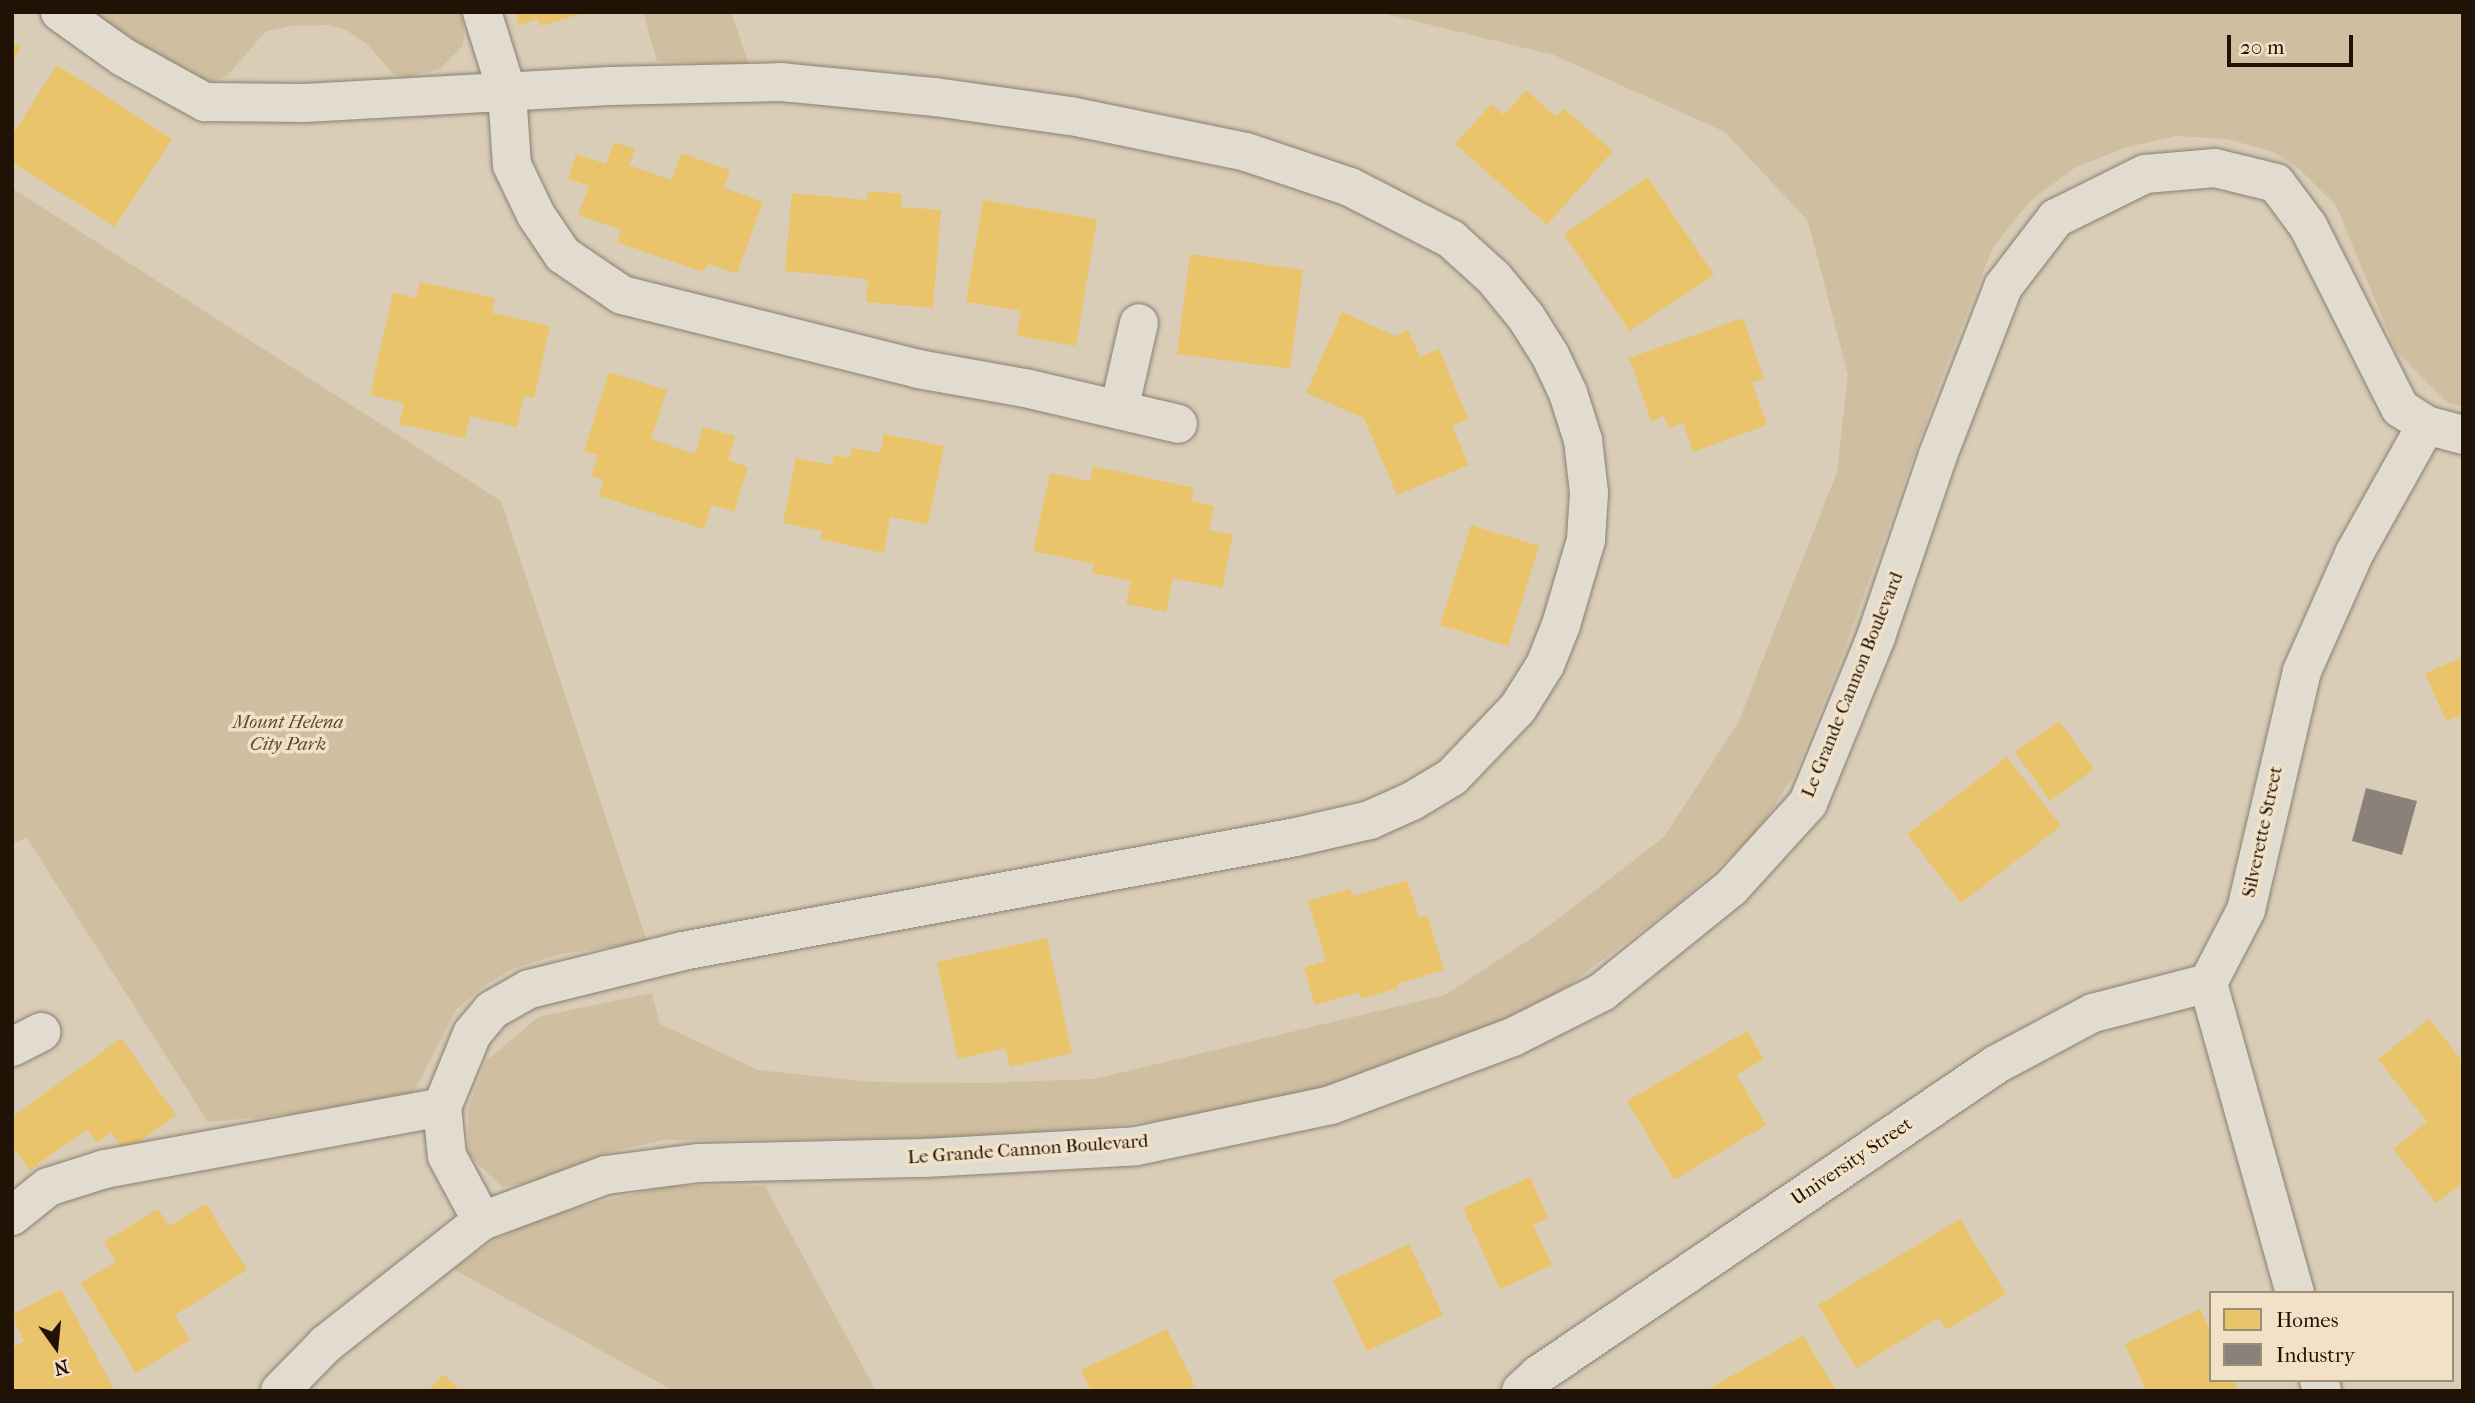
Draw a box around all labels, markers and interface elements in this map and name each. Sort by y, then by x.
scale bar [2230,21,2356,65]
text: 20 m [2240,35,2284,59]
street label: Le Grande Cannon Boulevard [1797,569,1909,801]
park label: Mount Helena City Park [233,712,343,756]
street label: Silverette Street [2238,764,2288,900]
street label: University Street [1787,1113,1917,1211]
street label: Le Grande Cannon Boulevard [907,1130,1149,1170]
legend [2209,1291,2454,1382]
text: Homes [2276,1308,2338,1332]
north arrow [21,1312,91,1382]
text: Industry [2276,1343,2355,1367]
text: N [52,1355,71,1380]

